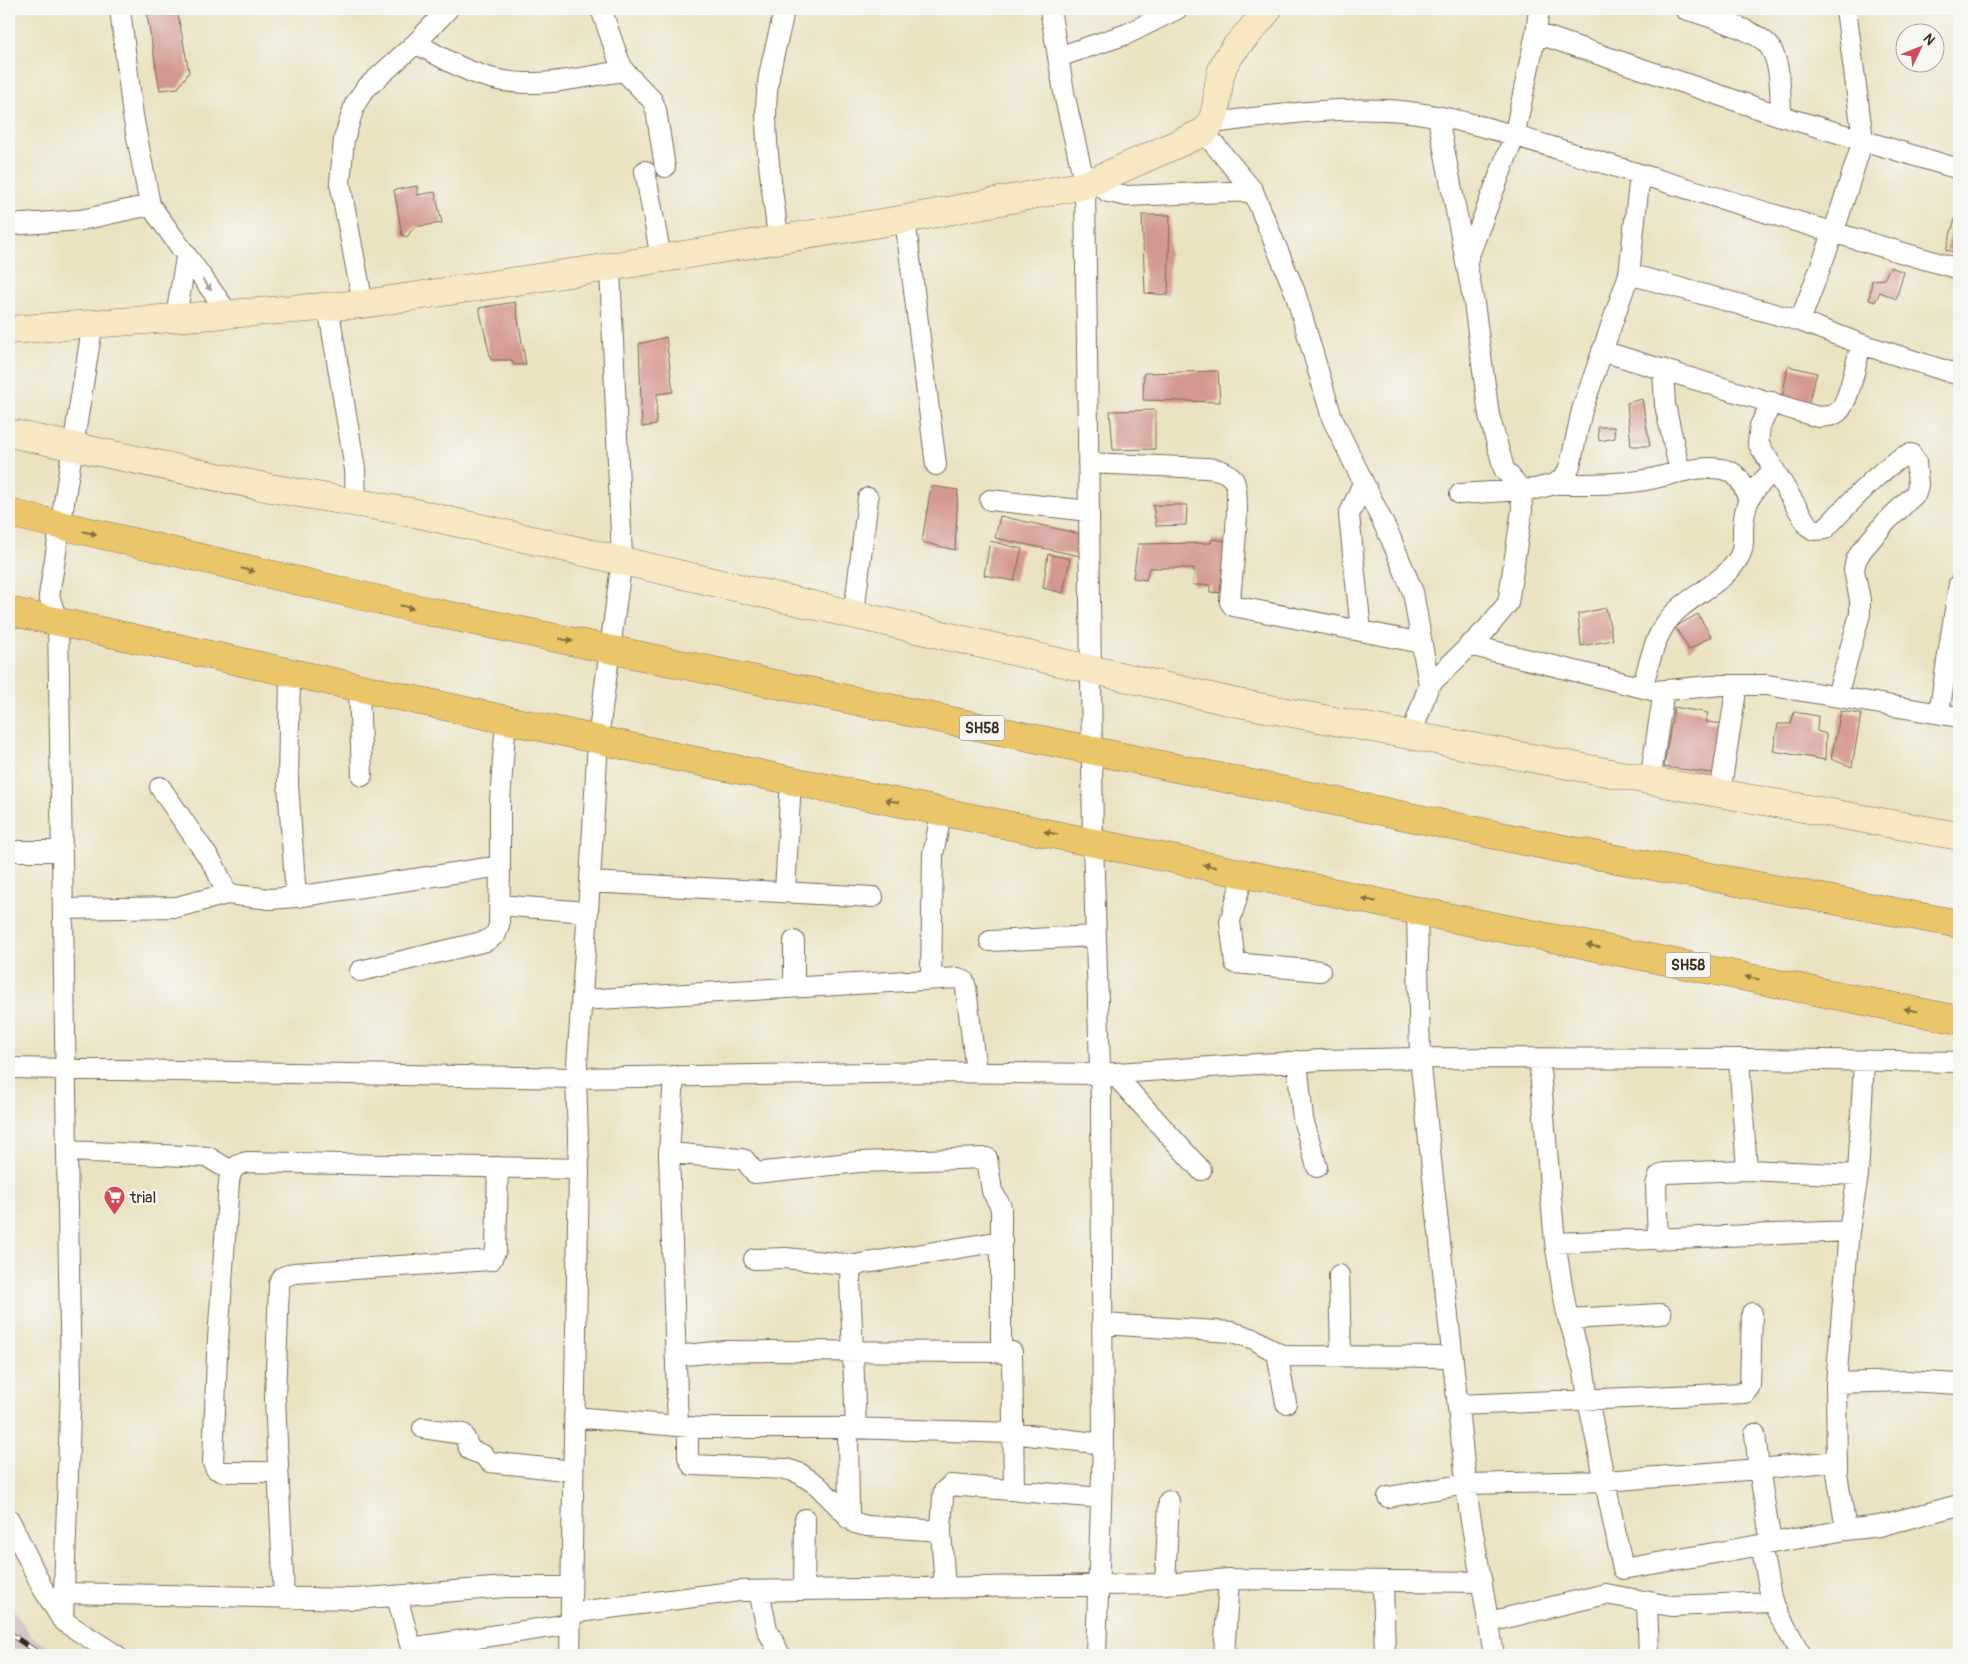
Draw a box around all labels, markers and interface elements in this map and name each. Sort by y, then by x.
north arrow [1896,22,1946,72]
text: N [1920,30,1939,49]
one-way arrow [202,278,213,291]
one-way arrow [83,529,98,537]
one-way arrow [241,566,256,574]
one-way arrow [399,603,414,611]
one-way arrow [558,637,574,645]
road number: SH58 [960,716,1004,740]
one-way arrow [884,797,899,805]
one-way arrow [1043,829,1059,837]
one-way arrow [1202,862,1218,870]
one-way arrow [1362,896,1377,904]
one-way arrow [1584,942,1600,950]
road number: SH58 [1666,952,1710,978]
one-way arrow [1745,974,1760,982]
one-way arrow [1904,1006,1919,1014]
supermarket icon: trial [102,1185,126,1216]
place label: trial [129,1188,156,1208]

